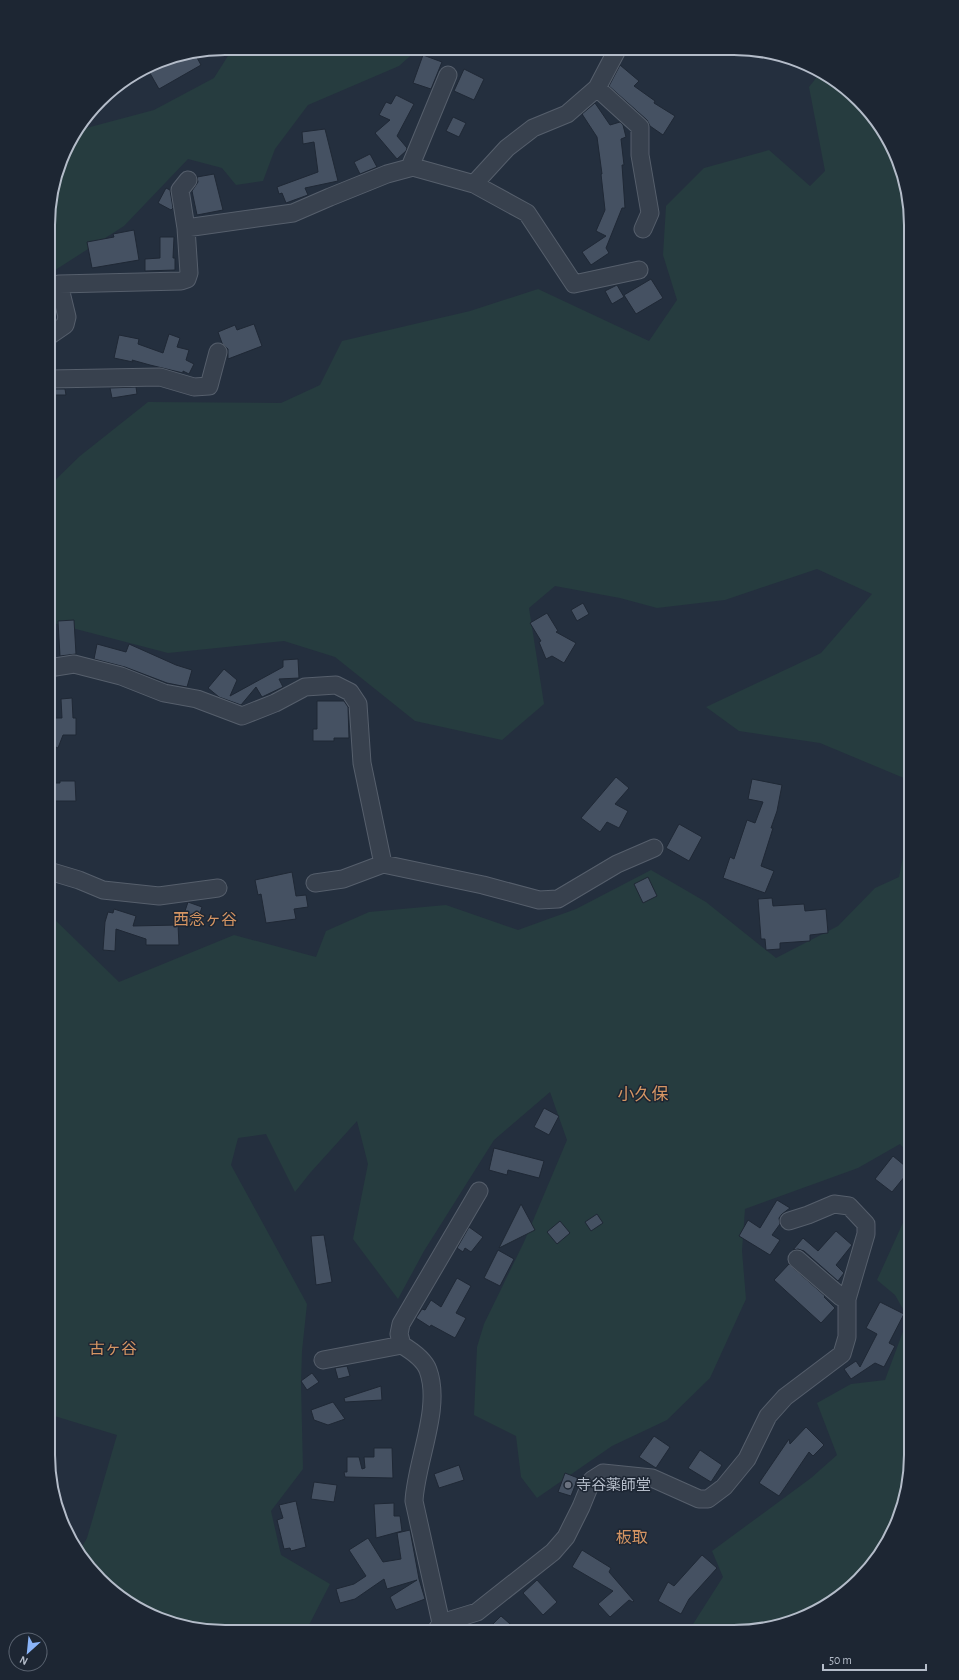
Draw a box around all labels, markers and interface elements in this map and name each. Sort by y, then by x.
district label: 西念ヶ谷 [173,911,237,928]
district label: 小久保 [618,1085,669,1103]
district label: 古ヶ谷 [89,1340,137,1357]
place label: 寺谷薬師堂 [576,1477,651,1493]
marker: 寺谷薬師堂 [563,1480,573,1490]
district label: 板取 [616,1530,648,1546]
north arrow [8,1632,48,1672]
scale bar [823,1646,926,1672]
text: N [18,1654,30,1667]
text: 50 m [829,1654,852,1666]

